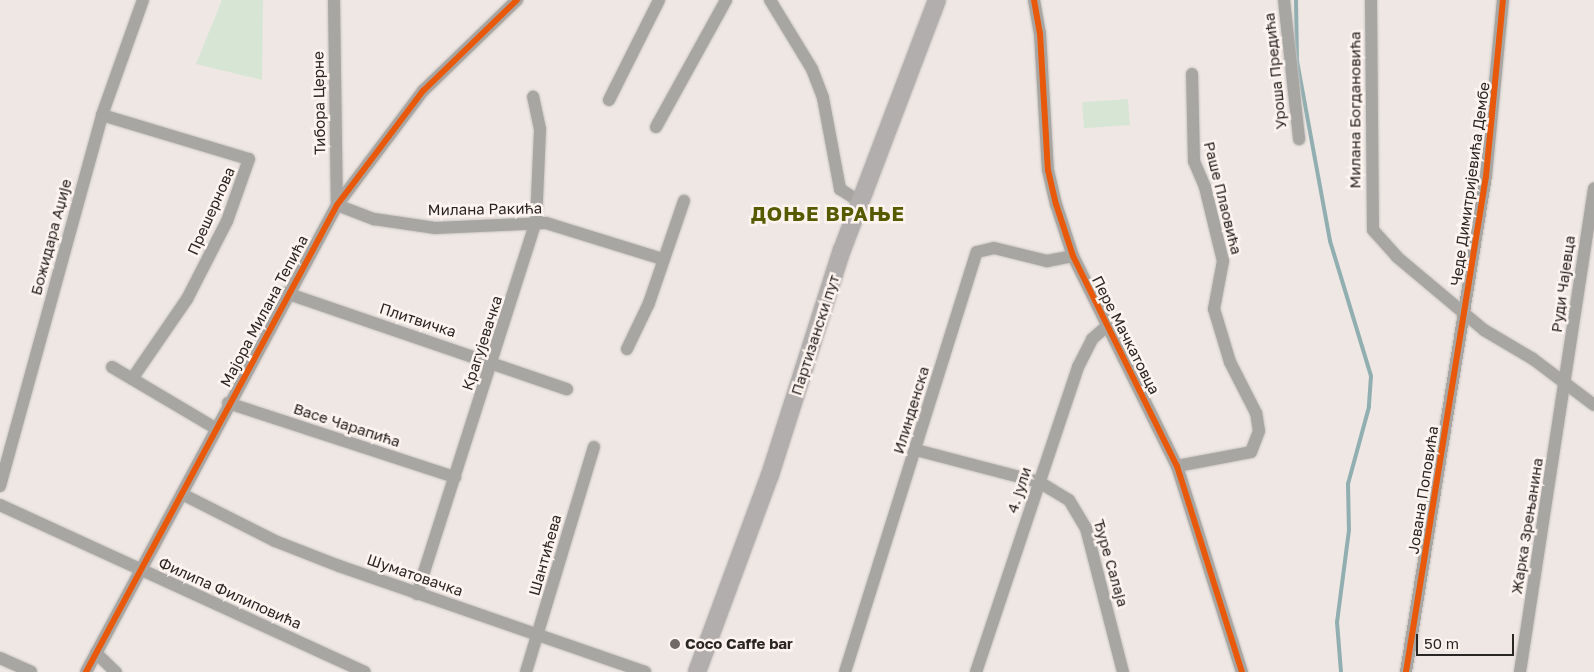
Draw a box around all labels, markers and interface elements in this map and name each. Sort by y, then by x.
street label: Уроша Предића [1260,12,1290,130]
street label: Милана Богдановића [1346,31,1364,189]
street label: Тибора Церне [309,51,329,155]
street label: Чеде Димитријевића Дембе [1447,81,1493,287]
street label: Раше Плаовића [1200,140,1246,256]
street label: Прешернова [184,164,238,258]
street label: Божидара Аџије [27,177,75,297]
street label: Милана Ракића [428,199,542,219]
district label: ДОЊЕ ВРАЊЕ [750,201,906,225]
street label: Мајора Милана Тепића [216,232,312,390]
street label: Руди Чајевца [1547,234,1579,334]
street label: Партизански пут [787,273,843,397]
street label: Пере Мачкатовца [1088,273,1164,397]
street label: Крагујевачка [458,293,506,393]
street label: Плитвичка [377,299,459,341]
street label: Илинденска [889,364,933,456]
street label: Васе Чарапића [291,399,403,451]
street label: Јована Поповића [1404,425,1442,555]
street label: Жарка Зрењанина [1507,457,1547,595]
street label: 4. јули [1003,465,1035,515]
street label: Шантићева [525,512,565,598]
street label: Ђуре Салаја [1090,517,1132,609]
street label: Шуматовачка [365,550,465,600]
street label: Филипа Филиповића [156,553,304,633]
scale bar [1419,624,1516,656]
text: 50 m [1424,634,1459,652]
place label: Coco Caffe bar [685,635,793,653]
marker: Coco Caffe bar [669,638,681,650]

